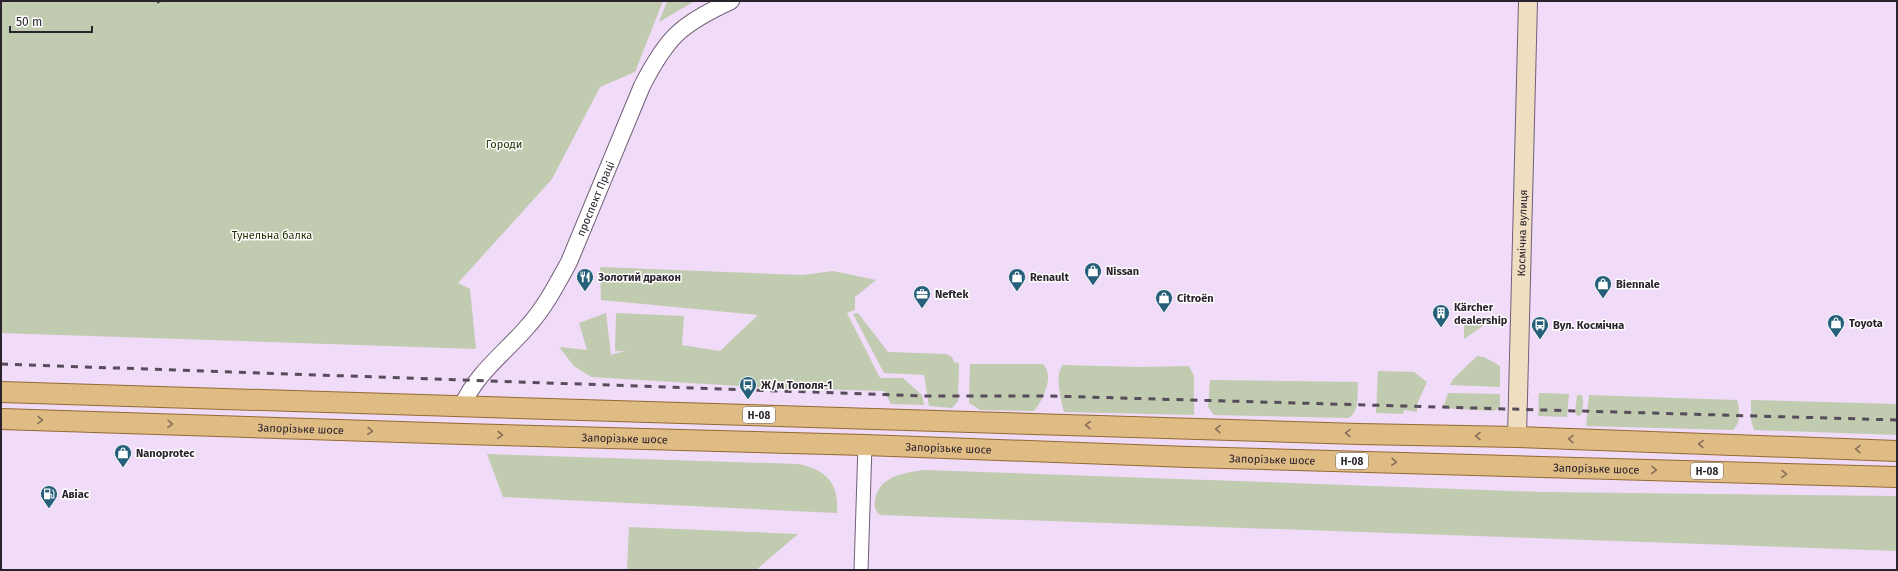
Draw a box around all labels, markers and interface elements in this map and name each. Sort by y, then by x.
scale bar [10,8,92,34]
text: 50 m [16,15,42,29]
park label: Городи [486,138,522,151]
street label: проспект Праці [574,159,617,238]
street label: Космічна вулиця [1515,189,1530,277]
park label: Тунельна балка [232,229,312,242]
shop icon: Nissan [1083,261,1103,286]
place label: Nissan [1106,265,1139,278]
restaurant icon: Золотий дракон [575,267,595,292]
shop icon: Renault [1007,267,1027,292]
place label: Золотий дракон [597,271,681,284]
place label: Renault [1030,271,1070,284]
shop icon: Biennale [1593,274,1613,299]
place label: Biennale [1616,278,1660,291]
office icon: Neftek [912,284,932,309]
place label: Neftek [935,288,969,301]
shop icon: Citroën [1154,288,1174,313]
place label: Citroën [1177,292,1214,305]
place label: Kärcher dealership [1454,301,1508,327]
building icon: Kärcher dealership [1431,303,1451,328]
shop icon: Toyota [1826,313,1846,338]
bus stop icon: Вул. Космічна [1530,315,1550,340]
place label: Toyota [1849,317,1883,330]
place label: Вул. Космічна [1553,319,1624,332]
bus stop icon: Ж/м Тополя-1 [738,375,758,400]
place label: Ж/м Тополя-1 [760,379,832,392]
road number: Н-08 [743,407,775,423]
one-way arrow [37,416,43,424]
one-way arrow [167,420,173,428]
street label: Запорізьке шосе [257,421,344,437]
one-way arrow [1085,421,1091,429]
one-way arrow [1215,425,1221,433]
one-way arrow [367,427,373,435]
one-way arrow [1345,429,1351,438]
one-way arrow [497,431,503,439]
street label: Запорізьке шосе [581,431,668,447]
one-way arrow [1475,432,1481,440]
one-way arrow [1568,435,1574,443]
one-way arrow [1698,440,1704,449]
street label: Запорізьке шосе [905,441,992,457]
shop icon: Nanoprotec [113,443,133,468]
one-way arrow [1855,445,1861,454]
place label: Nanoprotec [136,447,195,460]
street label: Запорізьке шосе [1229,452,1316,468]
road number: Н-08 [1336,453,1368,469]
one-way arrow [1391,458,1397,466]
street label: Запорізьке шосе [1553,461,1640,477]
road number: Н-08 [1691,463,1723,479]
one-way arrow [1651,465,1657,474]
one-way arrow [1781,470,1787,478]
fuel station icon: Авіас [39,484,59,509]
place label: Авіас [61,488,90,501]

